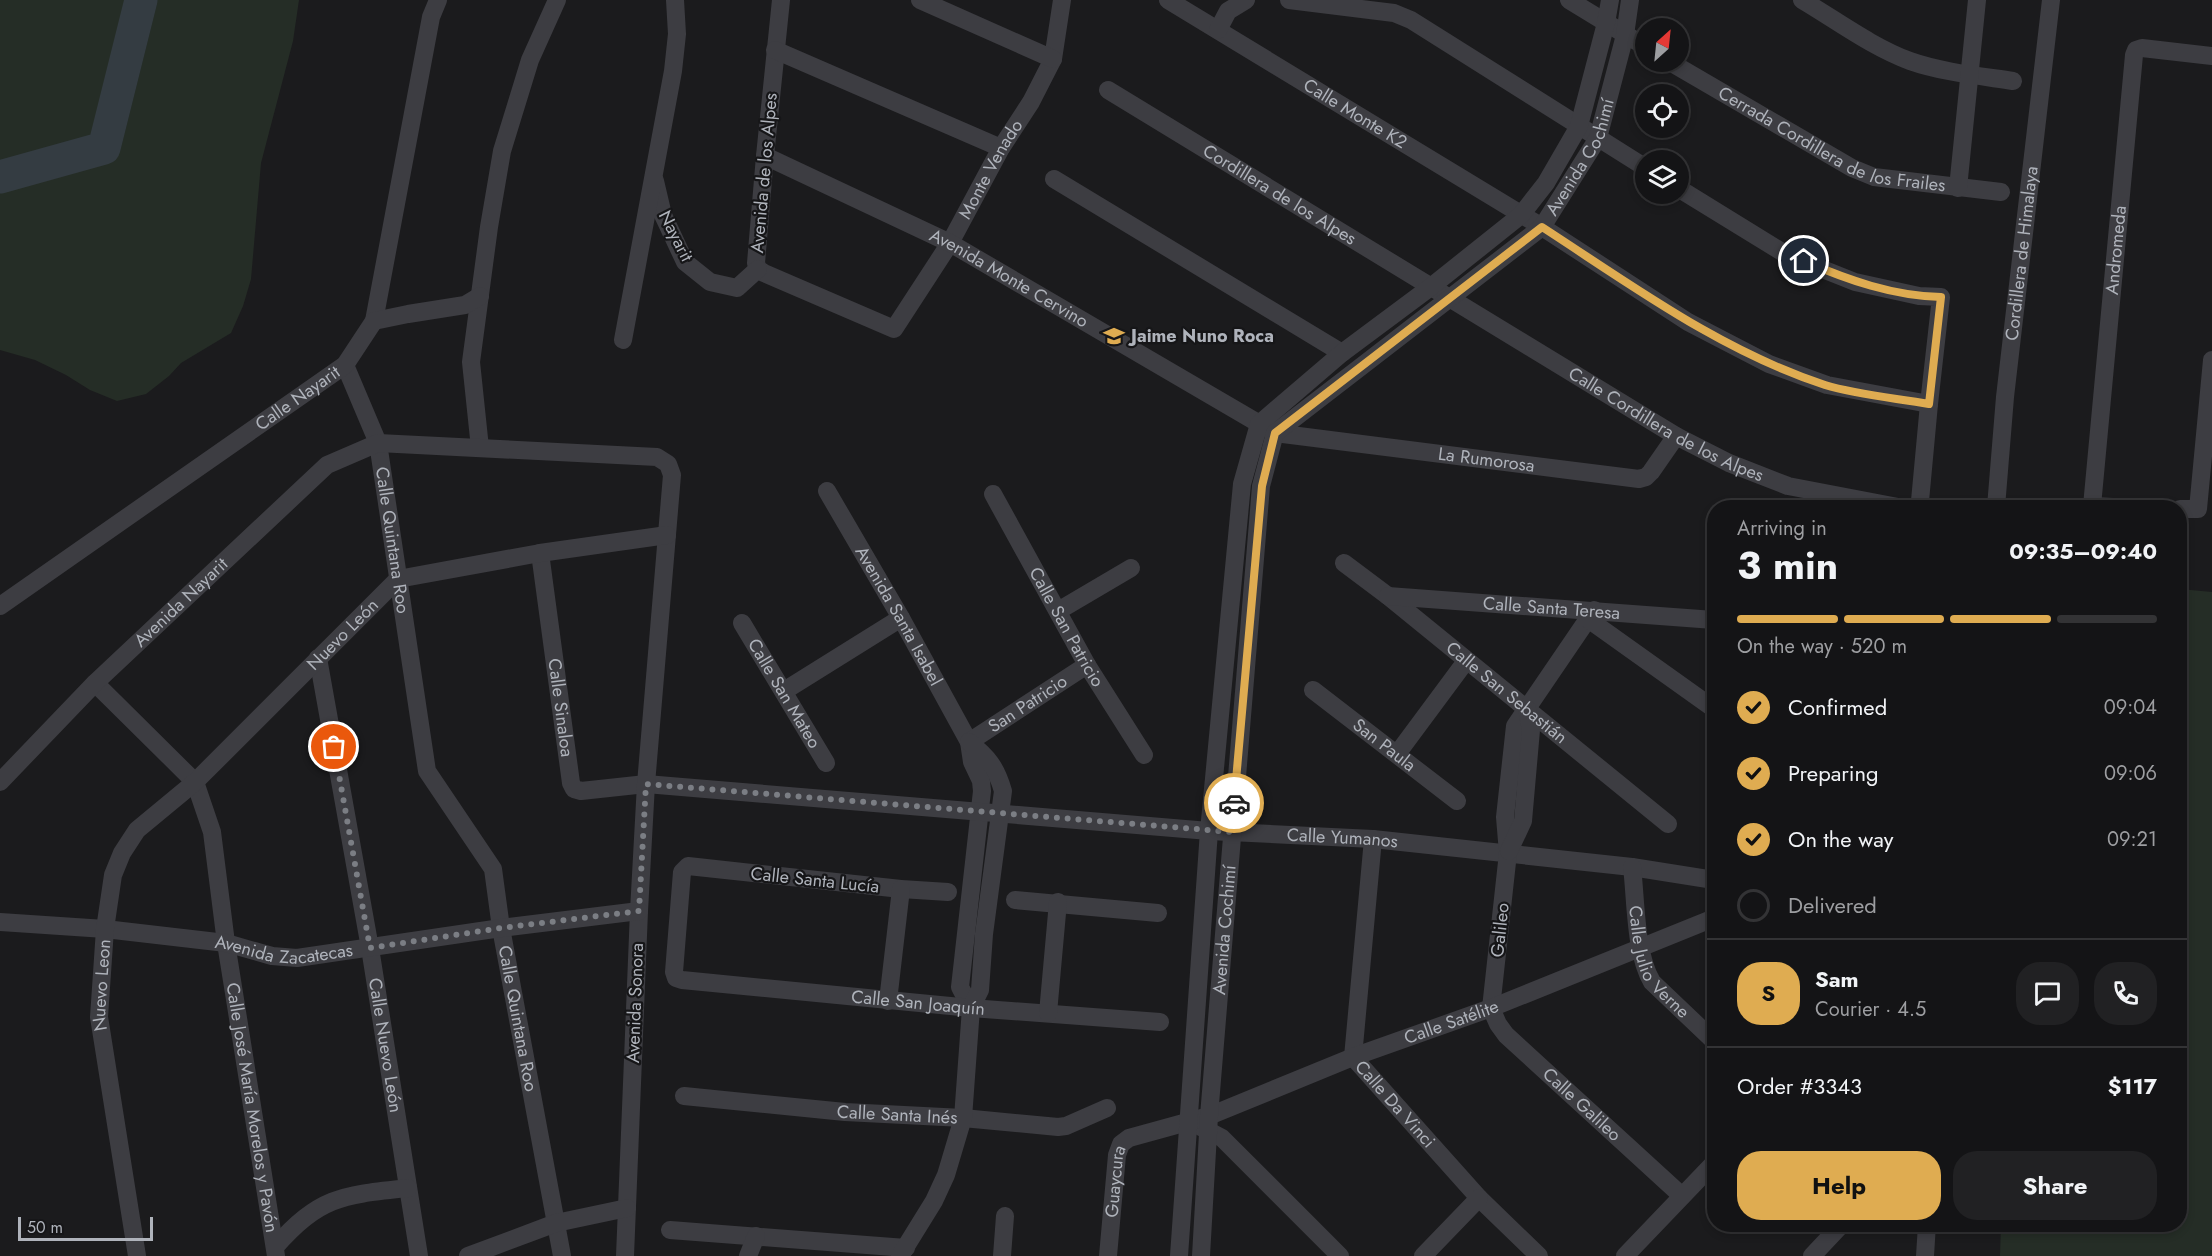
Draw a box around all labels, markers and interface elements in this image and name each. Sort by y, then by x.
north arrow [1635,18,1689,72]
map controls [1635,18,1689,204]
street label: Calle Monte K2 [1298,72,1412,155]
street label: Cerrada Cordillera de los Frailes [1713,80,1947,198]
button: locate [1635,84,1689,138]
street label: Avenida de los Alpes [744,92,784,254]
street label: Avenida Cochimí [1539,94,1621,221]
street label: Monte Venado [952,114,1029,224]
street label: Cordillera de los Alpes [1198,138,1361,251]
button: layers [1635,150,1689,204]
street label: Cordillera de Himalaya [1999,165,2045,342]
street label: Andromeda [2099,204,2133,296]
street label: Nayarit [652,206,700,267]
street label: Avenida Monte Cervino [925,222,1093,334]
pin [1778,235,1829,286]
icon: home [1787,244,1820,277]
place label: Jaime Nuno Roca [1128,323,1274,349]
school or university icon: Jaime Nuno Roca [1102,324,1126,348]
street label: Calle Nayarit [250,359,346,437]
street label: Calle Cordillera de los Alpes [1563,360,1767,488]
street label: La Rumorosa [1437,441,1536,479]
street label: Calle Quintana Roo [369,465,416,616]
text: Arriving in [1737,514,1827,543]
text: 09:35–09:40 [2009,535,2157,567]
text: 3 min [1737,537,1838,594]
street label: Avenida Santa Isabel [849,541,949,690]
street label: Avenida Nayarit [128,551,234,653]
street label: Calle San Patricio [1023,562,1111,692]
street label: Calle Santa Teresa [1482,590,1621,626]
street label: Nuevo León [301,593,384,676]
text: On the way · 520 m [1737,632,1907,661]
street label: Calle San Mateo [741,633,827,753]
street label: Calle San Sebastián [1440,635,1573,750]
street label: Calle Sinaloa [541,657,580,759]
street label: San Patricio [983,668,1072,739]
icon: check [1737,691,1770,724]
text: Confirmed [1788,691,1887,723]
text: 09:04 [2104,693,2157,722]
street label: San Paula [1347,712,1421,778]
pin [308,721,359,772]
icon: bag [317,730,350,763]
icon: check [1737,757,1770,790]
text: Preparing [1788,757,1879,789]
text: 09:06 [2104,759,2157,788]
courier [1204,773,1264,833]
icon: car [1218,787,1251,820]
street label: Calle Yumanos [1286,822,1399,855]
icon: check [1737,823,1770,856]
text: On the way [1788,823,1893,855]
text: 09:21 [2107,825,2157,854]
street label: Calle Santa Lucía [749,860,881,900]
street label: Avenida Cochimí [1206,863,1243,996]
text: Delivered [1788,889,1877,921]
street label: Galileo [1484,901,1516,959]
street label: Calle Julio Verne [1622,904,1696,1024]
street label: Avenida Zacatecas [213,929,355,971]
street label: Nuevo Leon [86,938,117,1033]
street label: Calle Quintana Roo [491,943,544,1094]
street label: Avenida Sonora [620,943,650,1063]
button: chat [2016,962,2079,1025]
button: phone [2094,962,2157,1025]
text: Sam [1815,963,1859,995]
street label: Calle Nuevo León [362,976,409,1114]
text: S [1762,977,1775,1009]
street label: Calle José María Morelos y Pavón [220,981,285,1234]
street label: Calle San Joaquín [850,983,986,1022]
street label: Calle Satélite [1400,993,1503,1051]
text: Courier · 4.5 [1815,995,1926,1024]
street label: Calle Da Vinci [1349,1054,1441,1154]
street label: Calle Galileo [1537,1062,1627,1148]
text: Order #3343 [1737,1070,1862,1102]
text: $117 [2108,1070,2157,1102]
street label: Calle Santa Inés [836,1098,958,1131]
street label: Guaycura [1098,1141,1133,1219]
button: Help [1737,1151,1941,1220]
button: Share [1953,1151,2157,1220]
scale bar [18,1214,153,1242]
text: 50 m [27,1216,63,1239]

